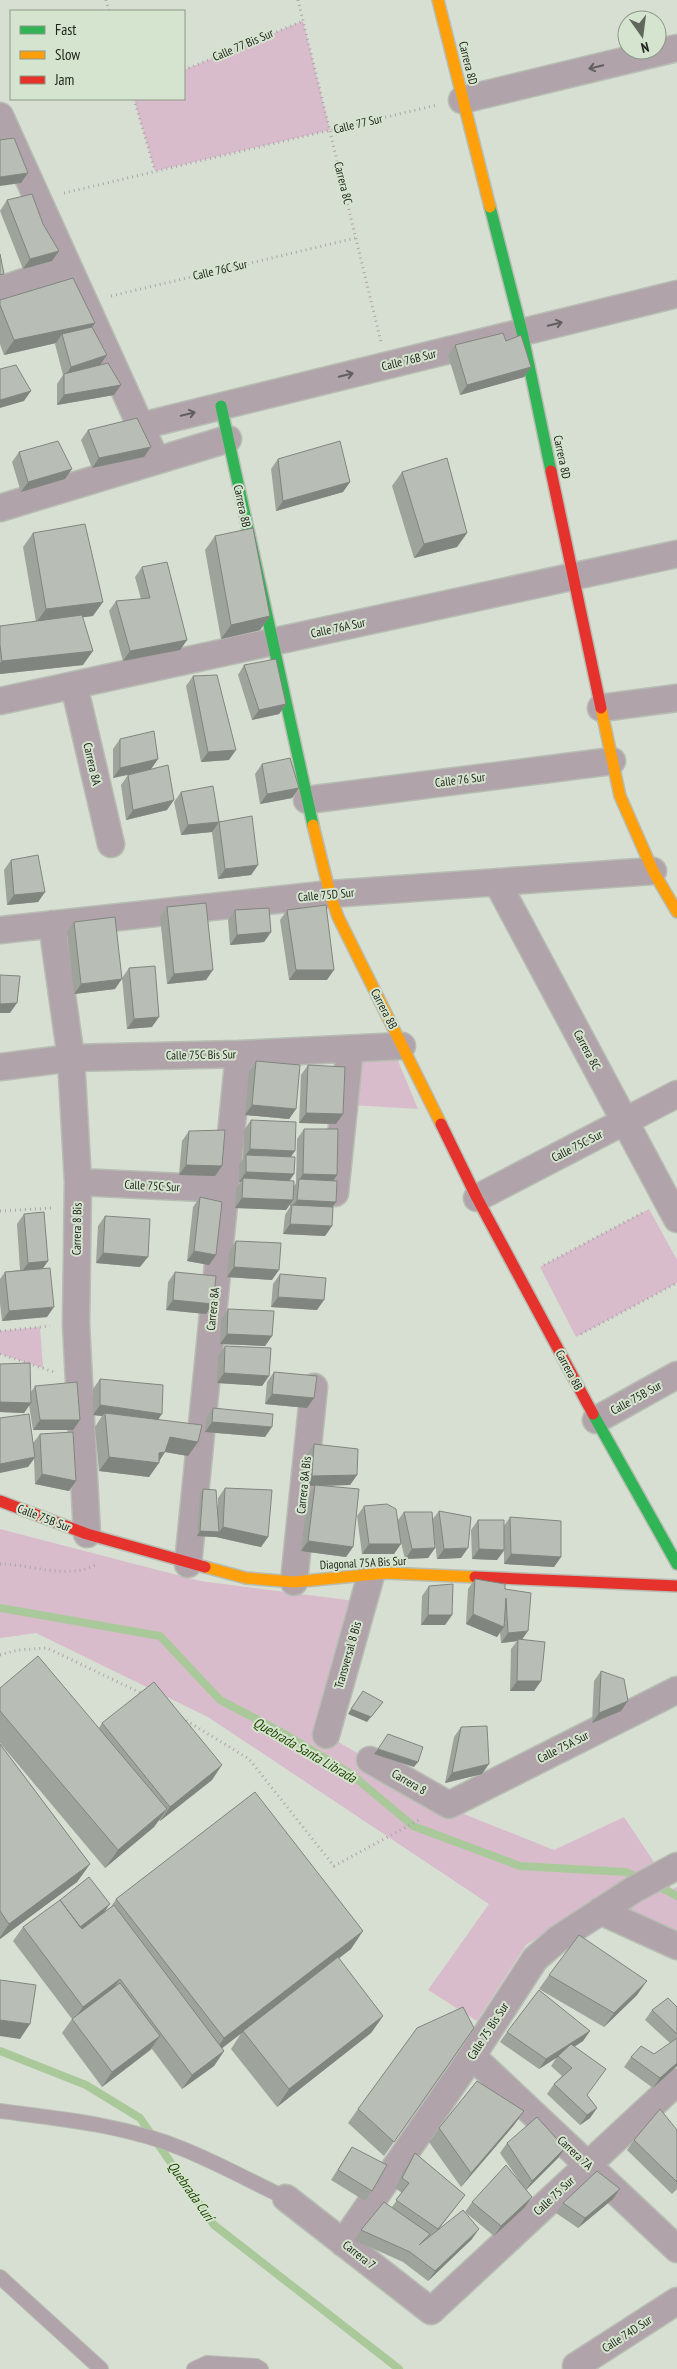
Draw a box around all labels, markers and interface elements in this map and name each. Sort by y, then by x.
legend [10,10,185,100]
north arrow [617,10,667,60]
text: Fast [55,20,76,39]
street label: Calle 77 Bis Sur [210,25,276,64]
text: N [639,38,651,57]
street label: Carrera 8D [456,40,481,86]
text: Slow [55,45,80,64]
one-way arrow [588,63,604,72]
text: Jam [54,70,74,89]
street label: Calle 77 Sur [332,110,384,136]
street label: Carrera 8C [331,160,356,206]
street label: Calle 76C Sur [191,256,249,283]
one-way arrow [546,319,562,328]
street label: Calle 76B Sur [380,345,438,374]
one-way arrow [337,370,353,379]
one-way arrow [180,409,196,418]
street label: Carrera 8D [551,434,574,480]
street label: Carrera 8B [231,483,254,529]
street label: Calle 76A Sur [309,614,367,641]
street label: Carrera 8A [80,741,105,787]
street label: Calle 76 Sur [434,769,486,790]
street label: Calle 75D Sur [297,885,355,904]
street label: Carrera 8B [368,986,401,1032]
street label: Carrera 8C [571,1027,604,1073]
street label: Calle 75C Bis Sur [166,1046,237,1063]
street label: Calle 75C Sur [549,1126,605,1165]
street label: Calle 75C Sur [124,1177,181,1194]
street label: Carrera 8 Bis [69,1203,84,1255]
street label: Carrera 8A [203,1286,222,1331]
street label: Carrera 8B [553,1347,586,1393]
street label: Calle 75B Sur [608,1377,664,1418]
street label: Carrera 8A Bis [293,1455,314,1514]
street label: Calle 75B Sur [15,1501,74,1535]
street label: Diagonal 75A Bis Sur [319,1553,407,1572]
street label: Transversal 8 Bis [331,1620,364,1690]
water label: Quebrada Santa Librada [250,1713,361,1787]
street label: Calle 75A Sur [535,1727,592,1766]
street label: Carrera 8 [389,1766,429,1797]
street label: Calle 75 Bis Sur [464,1999,512,2062]
street label: Carrera 7A [554,2132,596,2173]
water label: Quebrada Curí [164,2158,220,2227]
street label: Calle 75 Sur [530,2173,578,2218]
street label: Carrera 7 [340,2237,379,2272]
street label: Calle 74D Sur [599,2312,655,2355]

